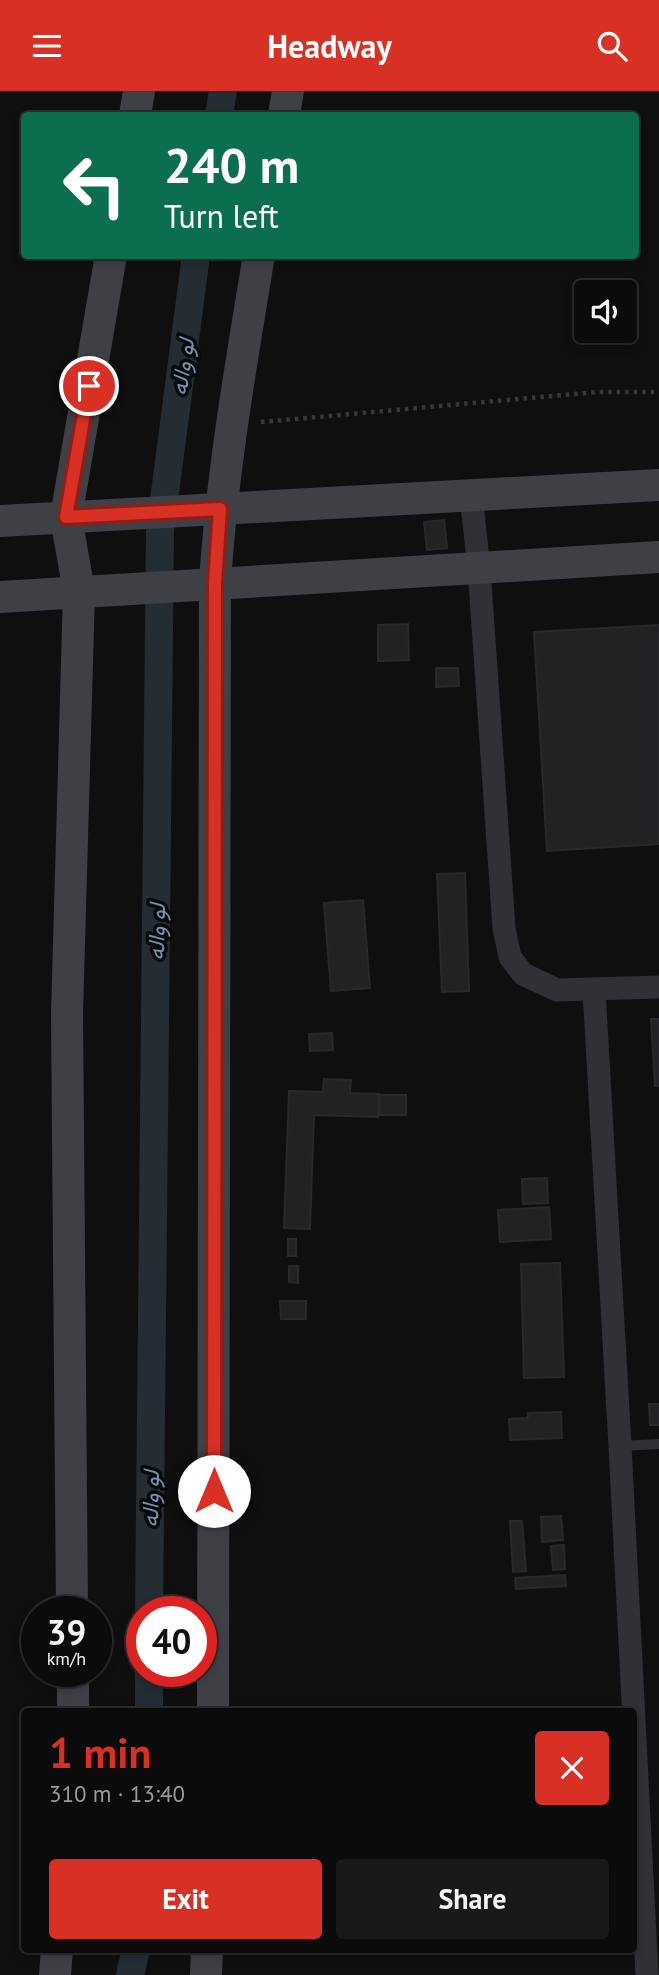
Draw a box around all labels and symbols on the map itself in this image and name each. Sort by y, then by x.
water label: لو واله [164,334,202,397]
pin [59,356,119,416]
water label: لو واله [141,901,172,961]
position arrow [177,1454,251,1528]
water label: لو واله [135,1468,166,1528]
speed limit sign: 40 [126,1596,217,1687]

